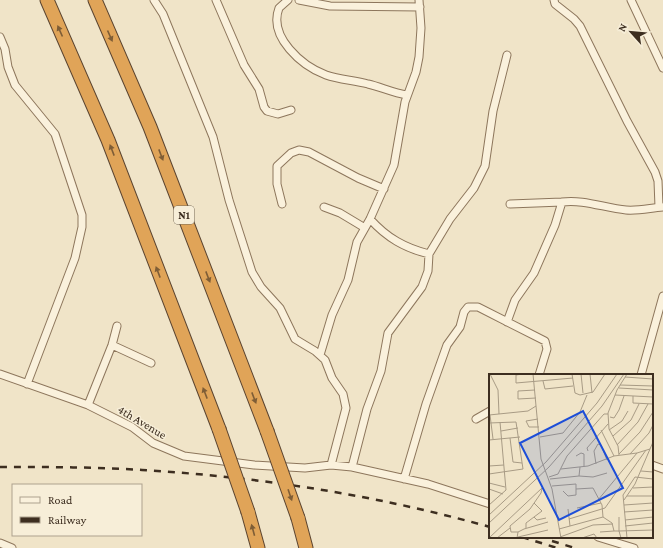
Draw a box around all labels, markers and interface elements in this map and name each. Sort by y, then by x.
north arrow [611,12,651,52]
text: N [615,21,629,34]
one-way arrow [57,25,63,36]
one-way arrow [107,30,113,41]
one-way arrow [108,144,114,156]
one-way arrow [158,150,164,162]
road number: N1 [174,206,194,224]
one-way arrow [155,265,161,277]
one-way arrow [205,271,211,283]
inset map [489,374,653,538]
one-way arrow [201,386,207,398]
one-way arrow [252,393,258,405]
street label: 4th Avenue [115,402,169,442]
legend [12,484,142,536]
one-way arrow [287,489,293,501]
text: Road [48,493,73,507]
text: Railway [48,513,87,527]
one-way arrow [250,524,256,536]

